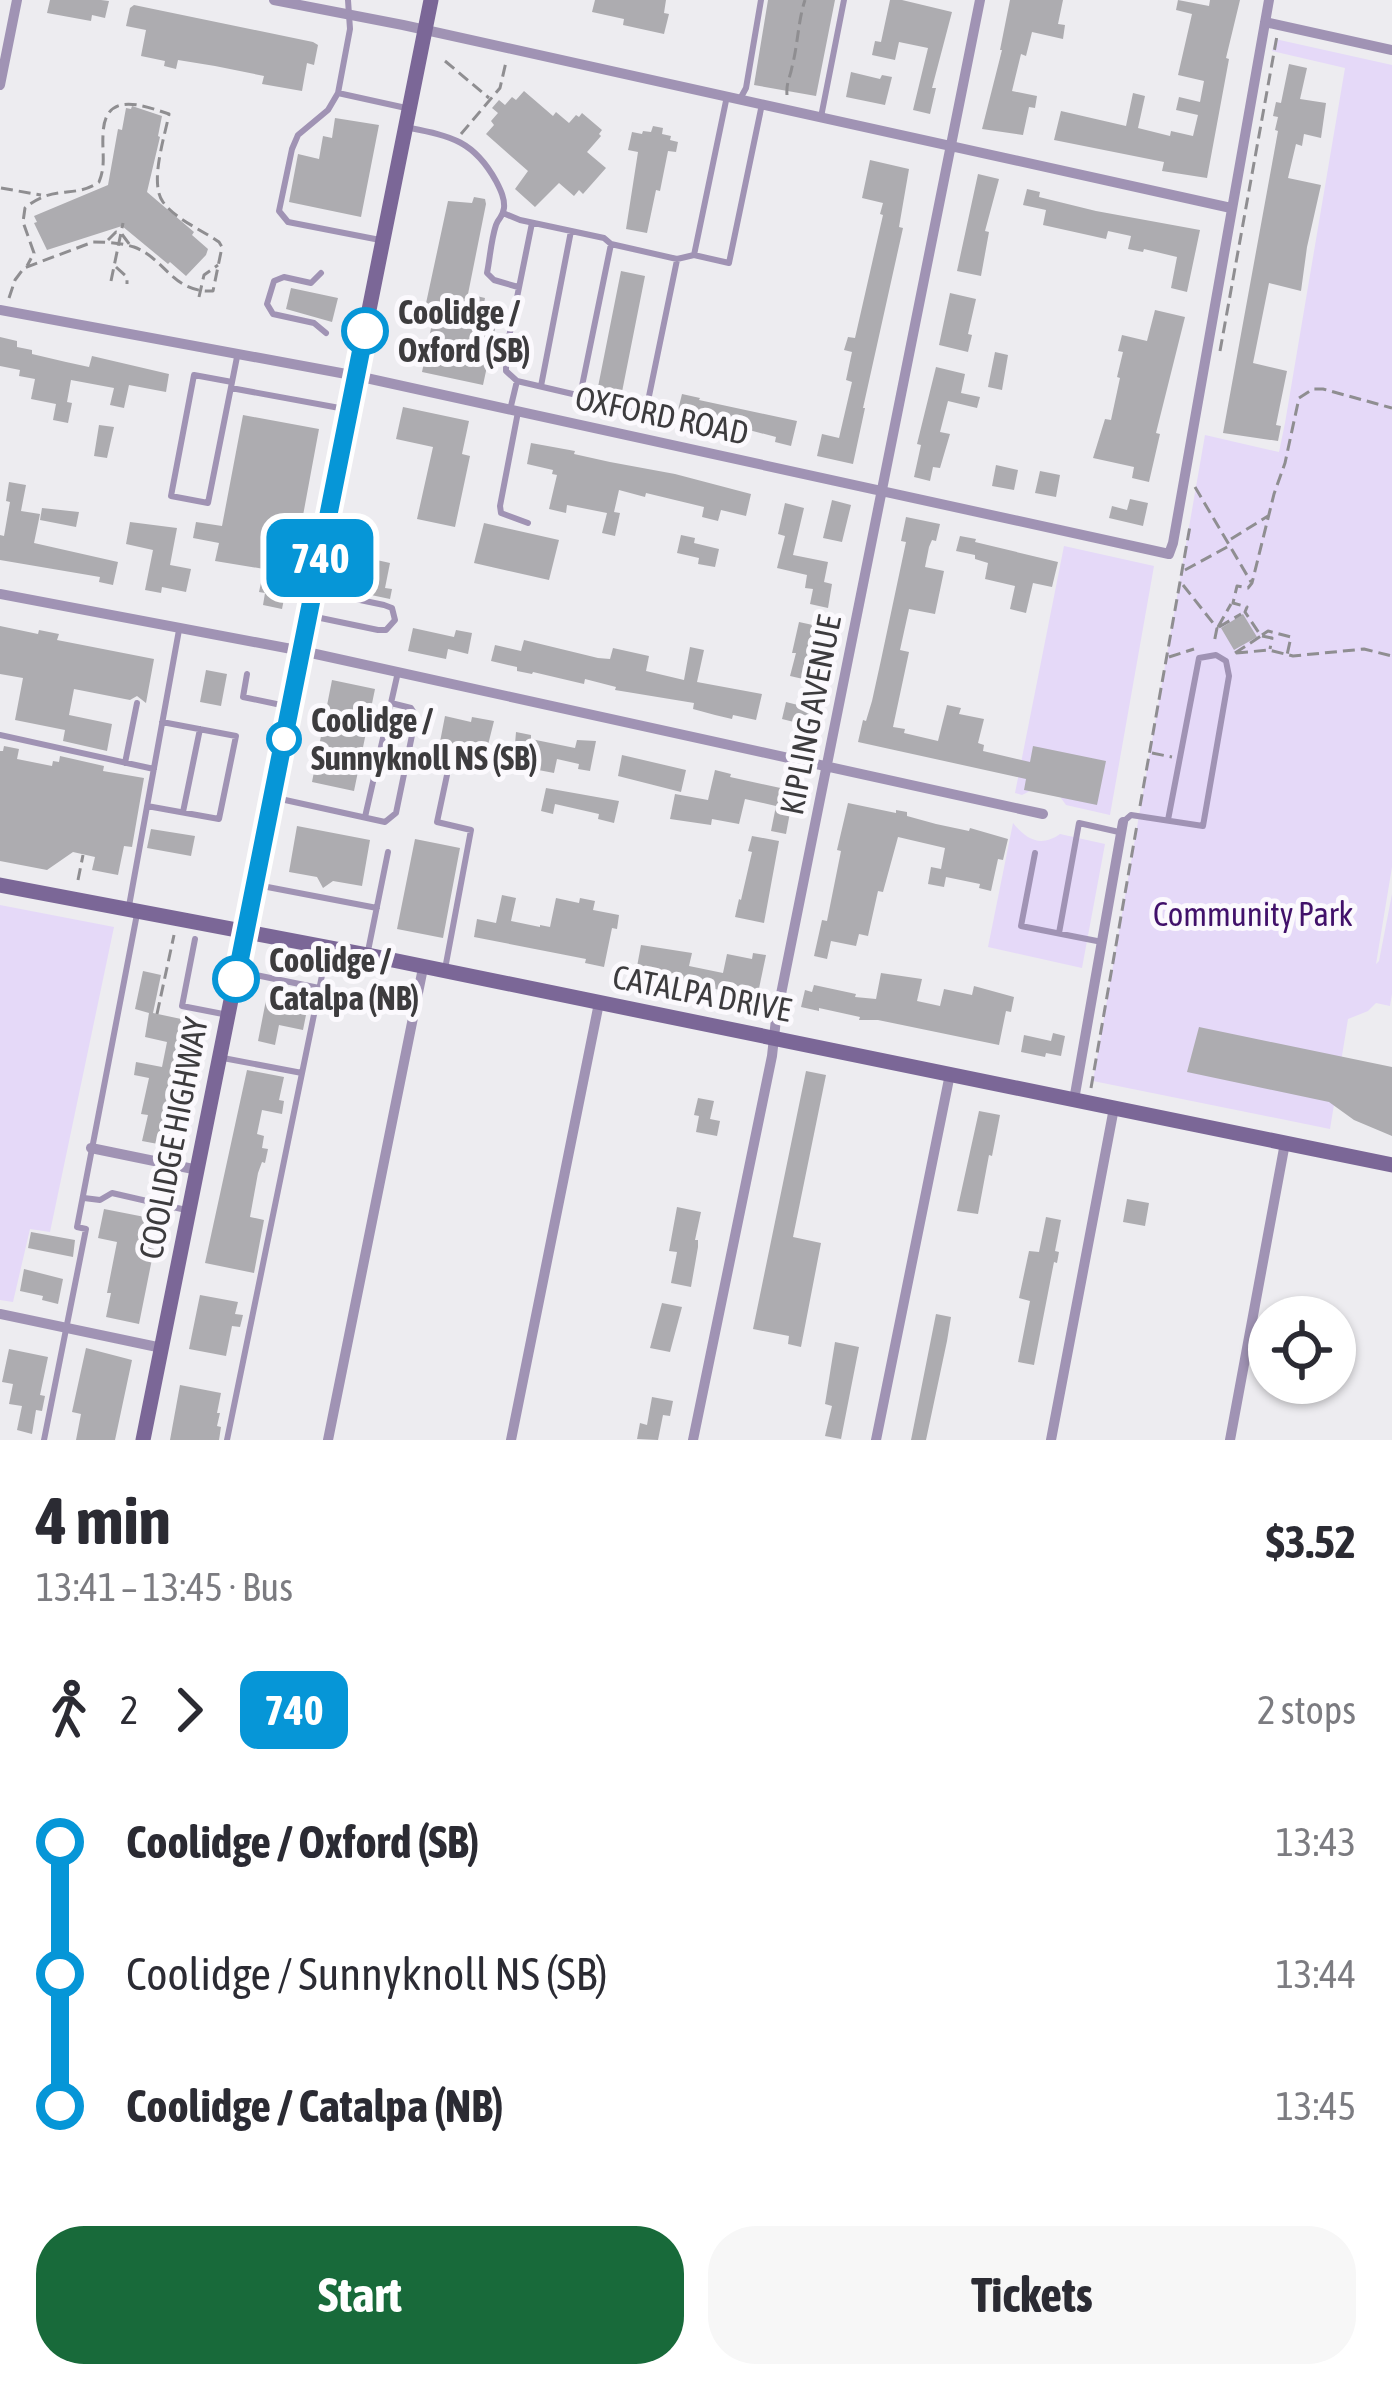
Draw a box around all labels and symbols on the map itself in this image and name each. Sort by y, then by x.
place label: Coolidge / Oxford (SB) [398,293,530,369]
marker: Coolidge / Oxford (SB) [343,309,387,353]
street label: OXFORD ROAD [572,378,752,452]
line badge: 740 [251,519,389,597]
street label: KIPLING AVENUE [772,612,848,818]
place label: Coolidge / Sunnyknoll NS (SB) [311,701,538,777]
marker: Coolidge / Sunnyknoll NS (SB) [268,723,300,755]
park label: Community Park [1153,895,1353,933]
place label: Coolidge / Catalpa (NB) [269,941,419,1017]
marker: Coolidge / Catalpa (NB) [214,957,258,1001]
street label: CATALPA DRIVE [610,957,794,1029]
street label: COOLIDGE HIGHWAY [131,1014,215,1262]

